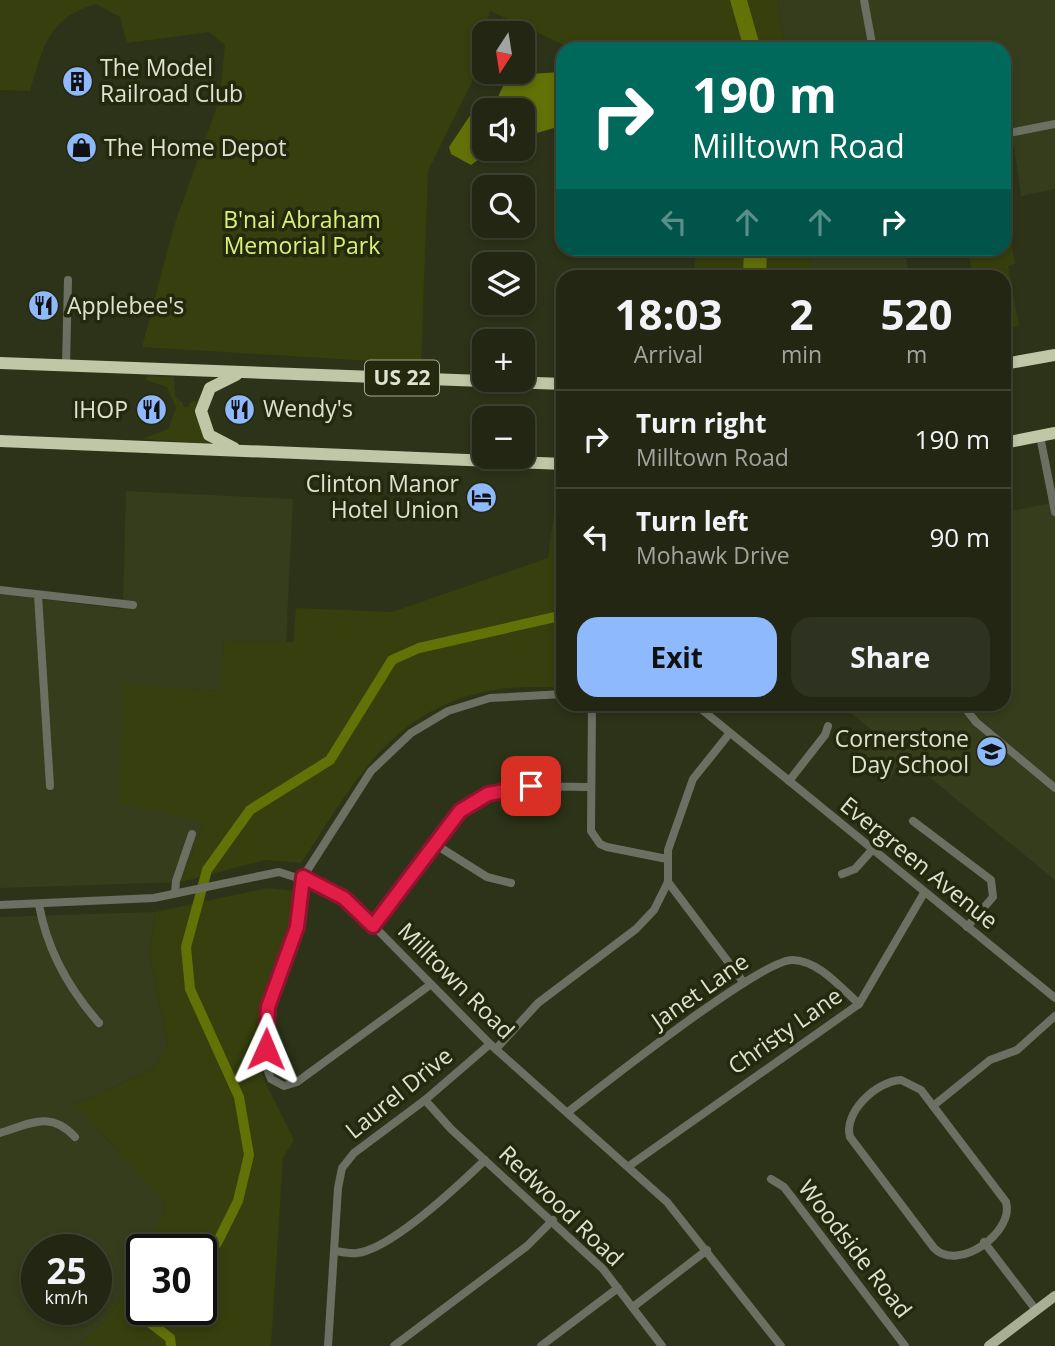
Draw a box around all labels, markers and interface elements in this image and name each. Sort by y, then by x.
north arrow [472,21,536,84]
map controls [472,21,535,469]
place label: The Model Railroad Club [100,51,243,109]
text: 190 m [692,61,837,127]
building icon: The Model Railroad Club [60,64,94,98]
icon: right [577,70,668,161]
button: sound [472,98,535,161]
text: Milltown Road [692,124,905,167]
shop icon: The Home Depot [64,131,98,165]
place label: The Home Depot [104,131,286,163]
button: search [472,175,535,238]
park label: B'nai Abraham Memorial Park [223,203,381,261]
icon: left [655,203,693,241]
icon: ahead [728,203,766,241]
icon: ahead [801,203,839,241]
icon: right [874,203,912,241]
button: layers [472,252,535,315]
text: 18:03 [614,285,722,342]
text: 2 [789,285,814,342]
text: 520 [881,285,953,342]
restaurant icon: Applebee's [27,289,61,323]
place label: Applebee's [67,289,184,321]
button: + [472,329,535,392]
text: Arrival [634,338,703,370]
text: min [781,338,822,370]
text: m [906,338,927,370]
road number: US 22 [365,360,439,396]
restaurant icon: Wendy's [223,392,257,426]
place label: Wendy's [263,392,353,424]
place label: IHOP [73,393,128,425]
restaurant icon: IHOP [134,393,168,427]
text: Turn right [636,405,767,441]
button: − [472,406,535,469]
icon: right [577,420,615,458]
text: 190 m [915,421,990,457]
text: Milltown Road [636,441,789,473]
place label: Clinton Manor Hotel Union [306,467,460,525]
hotel icon: Clinton Manor Hotel Union [465,480,499,514]
text: Turn left [636,503,748,539]
icon: left [577,518,615,556]
text: 90 m [929,519,990,555]
text: Mohawk Drive [636,539,790,571]
button: Exit [577,617,777,697]
button: Share [791,617,990,697]
place label: Cornerstone Day School [835,722,969,780]
school or university icon: Cornerstone Day School [975,735,1009,769]
pin [501,756,561,816]
icon: arrive [512,767,550,805]
street label: Evergreen Avenue [834,789,1005,936]
street label: Milltown Road [391,915,522,1046]
street label: Janet Lane [643,945,754,1037]
street label: Christy Lane [721,979,848,1081]
position arrow [229,1012,303,1086]
street label: Laurel Drive [338,1039,459,1145]
street label: Redwood Road [492,1138,631,1273]
street label: Woodside Road [792,1173,920,1324]
speed limit sign: 30 [126,1234,217,1325]
text: 25 [46,1247,87,1294]
text: km/h [45,1285,88,1309]

